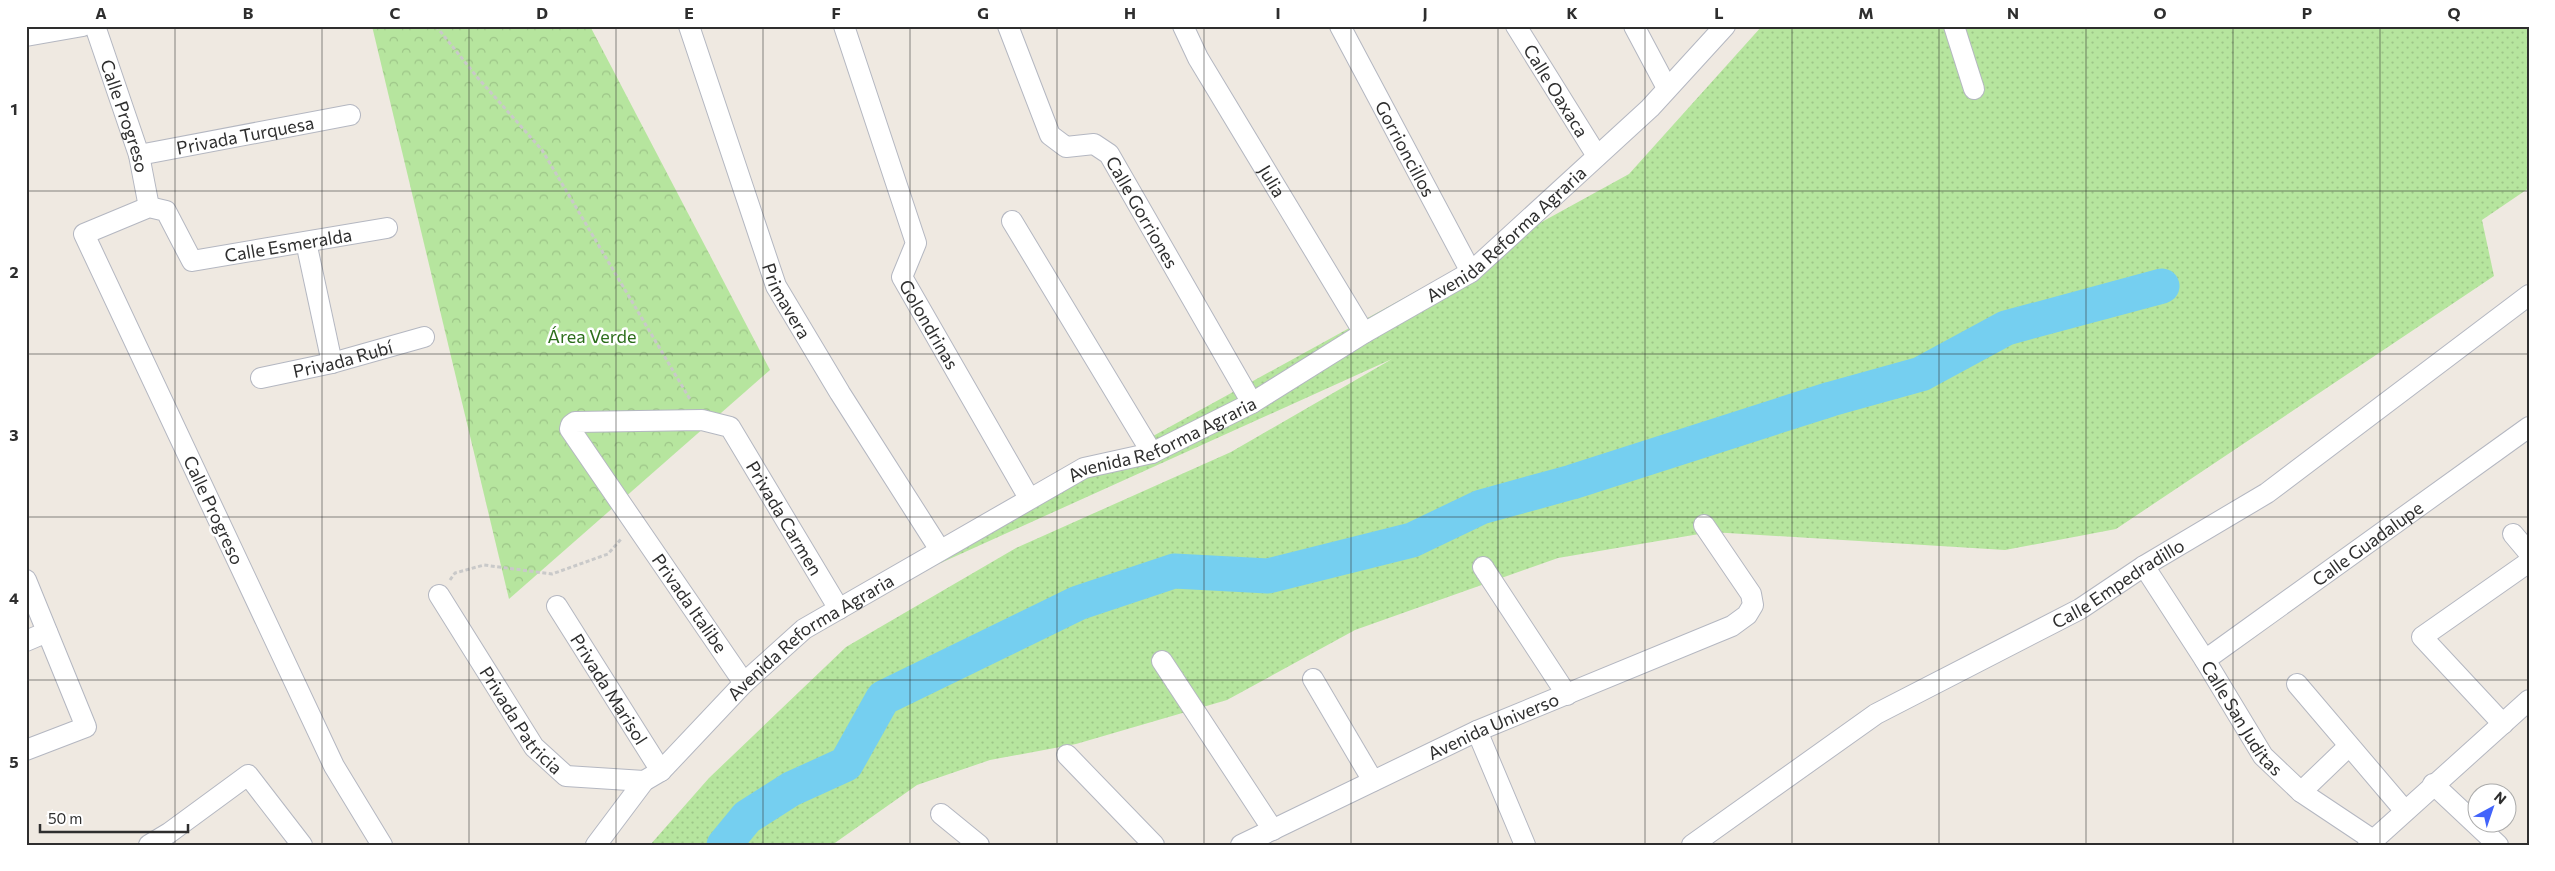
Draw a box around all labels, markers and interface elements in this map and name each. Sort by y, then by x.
text: A [95,3,107,22]
text: B [243,3,254,22]
text: C [390,3,401,22]
text: D [536,3,548,22]
text: E [684,3,694,22]
text: F [831,3,841,22]
text: G [977,3,989,22]
text: H [1124,3,1136,22]
text: I [1275,3,1281,22]
text: J [1422,3,1428,22]
text: K [1566,3,1578,22]
text: L [1714,3,1724,22]
text: M [1858,3,1874,22]
text: N [2007,3,2019,22]
text: O [2153,3,2167,22]
text: P [2302,3,2312,22]
text: Q [2447,3,2461,22]
street label: Calle Oaxaca [1519,40,1593,141]
street label: Calle Progreso [96,57,153,174]
street label: Gorrioncillos [1371,97,1440,200]
text: 1 [10,99,18,118]
street label: Privada Turquesa [174,111,316,159]
street label: Calle Gorriones [1102,152,1183,272]
street label: Julia [1254,161,1290,201]
street label: Avenida Reforma Agraria [1422,161,1590,306]
street label: Calle Esmeralda [223,223,353,266]
street label: Primavera [758,260,816,343]
text: 2 [9,262,19,281]
street label: Golondrinas [895,276,964,373]
park label: Área Verde [547,325,637,347]
street label: Privada Rubí [291,335,396,382]
street label: Avenida Reforma Agraria [1063,392,1260,486]
text: 3 [9,425,19,444]
street label: Calle Progreso [179,452,249,568]
street label: Privada Carmen [742,457,827,579]
street label: Calle Guadalupe [2308,496,2427,590]
street label: Calle Empedradillo [2048,534,2188,633]
street label: Privada Italibe [648,549,732,657]
street label: Avenida Reforma Agraria [722,569,898,705]
text: 4 [9,588,19,607]
street label: Privada Marisol [566,629,652,748]
street label: Calle San Juditas [2197,656,2287,780]
street label: Privada Patricia [475,662,567,778]
street label: Avenida Universo [1424,688,1562,764]
text: 5 [9,752,19,771]
north arrow [2468,784,2518,834]
text: N [2491,788,2510,808]
scale bar [40,801,188,833]
text: 50 m [48,809,82,827]

